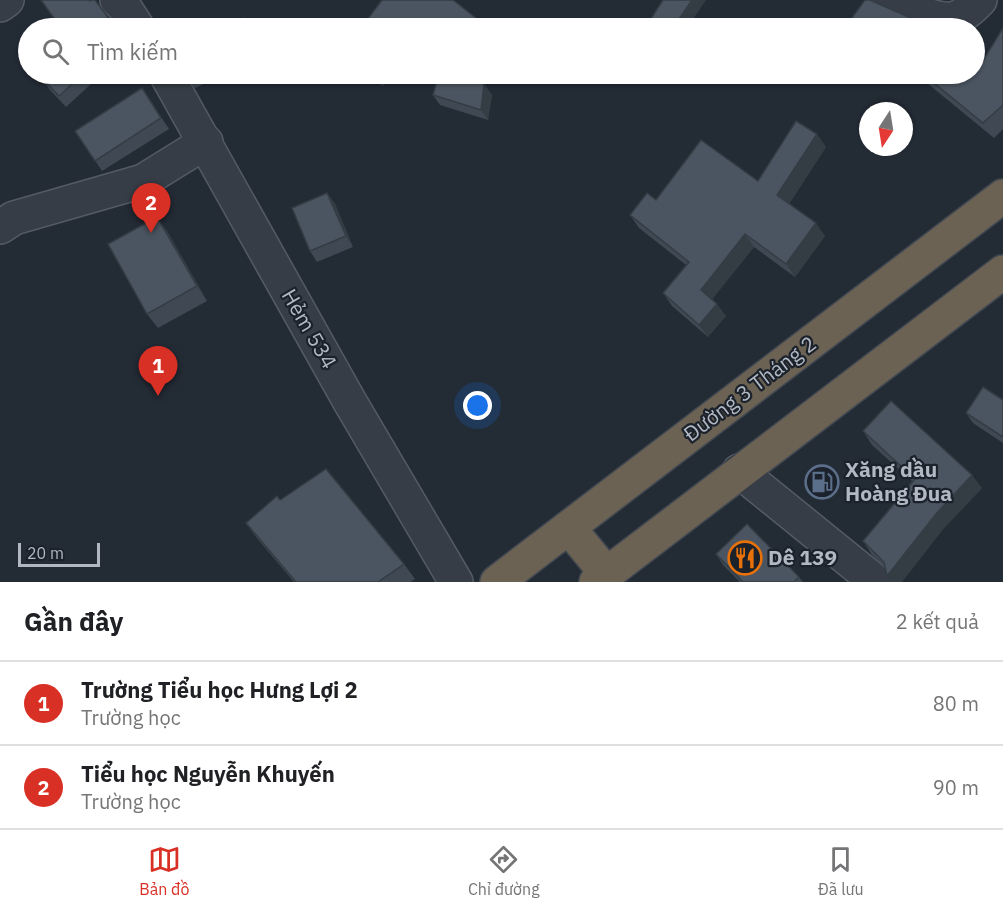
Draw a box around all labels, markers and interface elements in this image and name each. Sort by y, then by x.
search box [18,18,985,84]
icon: search [39,35,72,68]
text: Tìm kiếm [87,37,178,66]
north arrow [859,102,913,156]
pin: 2 [132,184,170,233]
street label: Hẻm 534 [276,284,344,373]
street label: Đường 3 Tháng 2 [677,329,821,447]
pin: 1 [138,346,178,396]
your location [463,391,492,420]
place label: Xăng dầu Hoàng Đua [845,455,952,507]
fuel station icon: Xăng dầu Hoàng Đua [804,464,840,500]
scale bar [18,540,100,568]
restaurant icon: Dê 139 [727,540,763,576]
text: 20 m [27,543,64,563]
place label: Dê 139 [768,543,837,571]
text: Gần đây [24,604,123,638]
text: 2 kết quả [896,608,979,635]
text: Trường Tiểu học Hưng Lợi 2 [81,675,358,704]
text: 1 [38,690,50,717]
text: 80 m [933,690,979,717]
text: Trường học [81,704,181,731]
text: Tiểu học Nguyễn Khuyến [81,759,335,788]
text: 2 [38,774,50,801]
text: 90 m [933,774,979,801]
text: Trường học [81,788,181,815]
tab: Bản đồ [139,843,189,899]
tab: Chỉ đường [468,843,540,899]
tab: Đã lưu [818,843,864,899]

